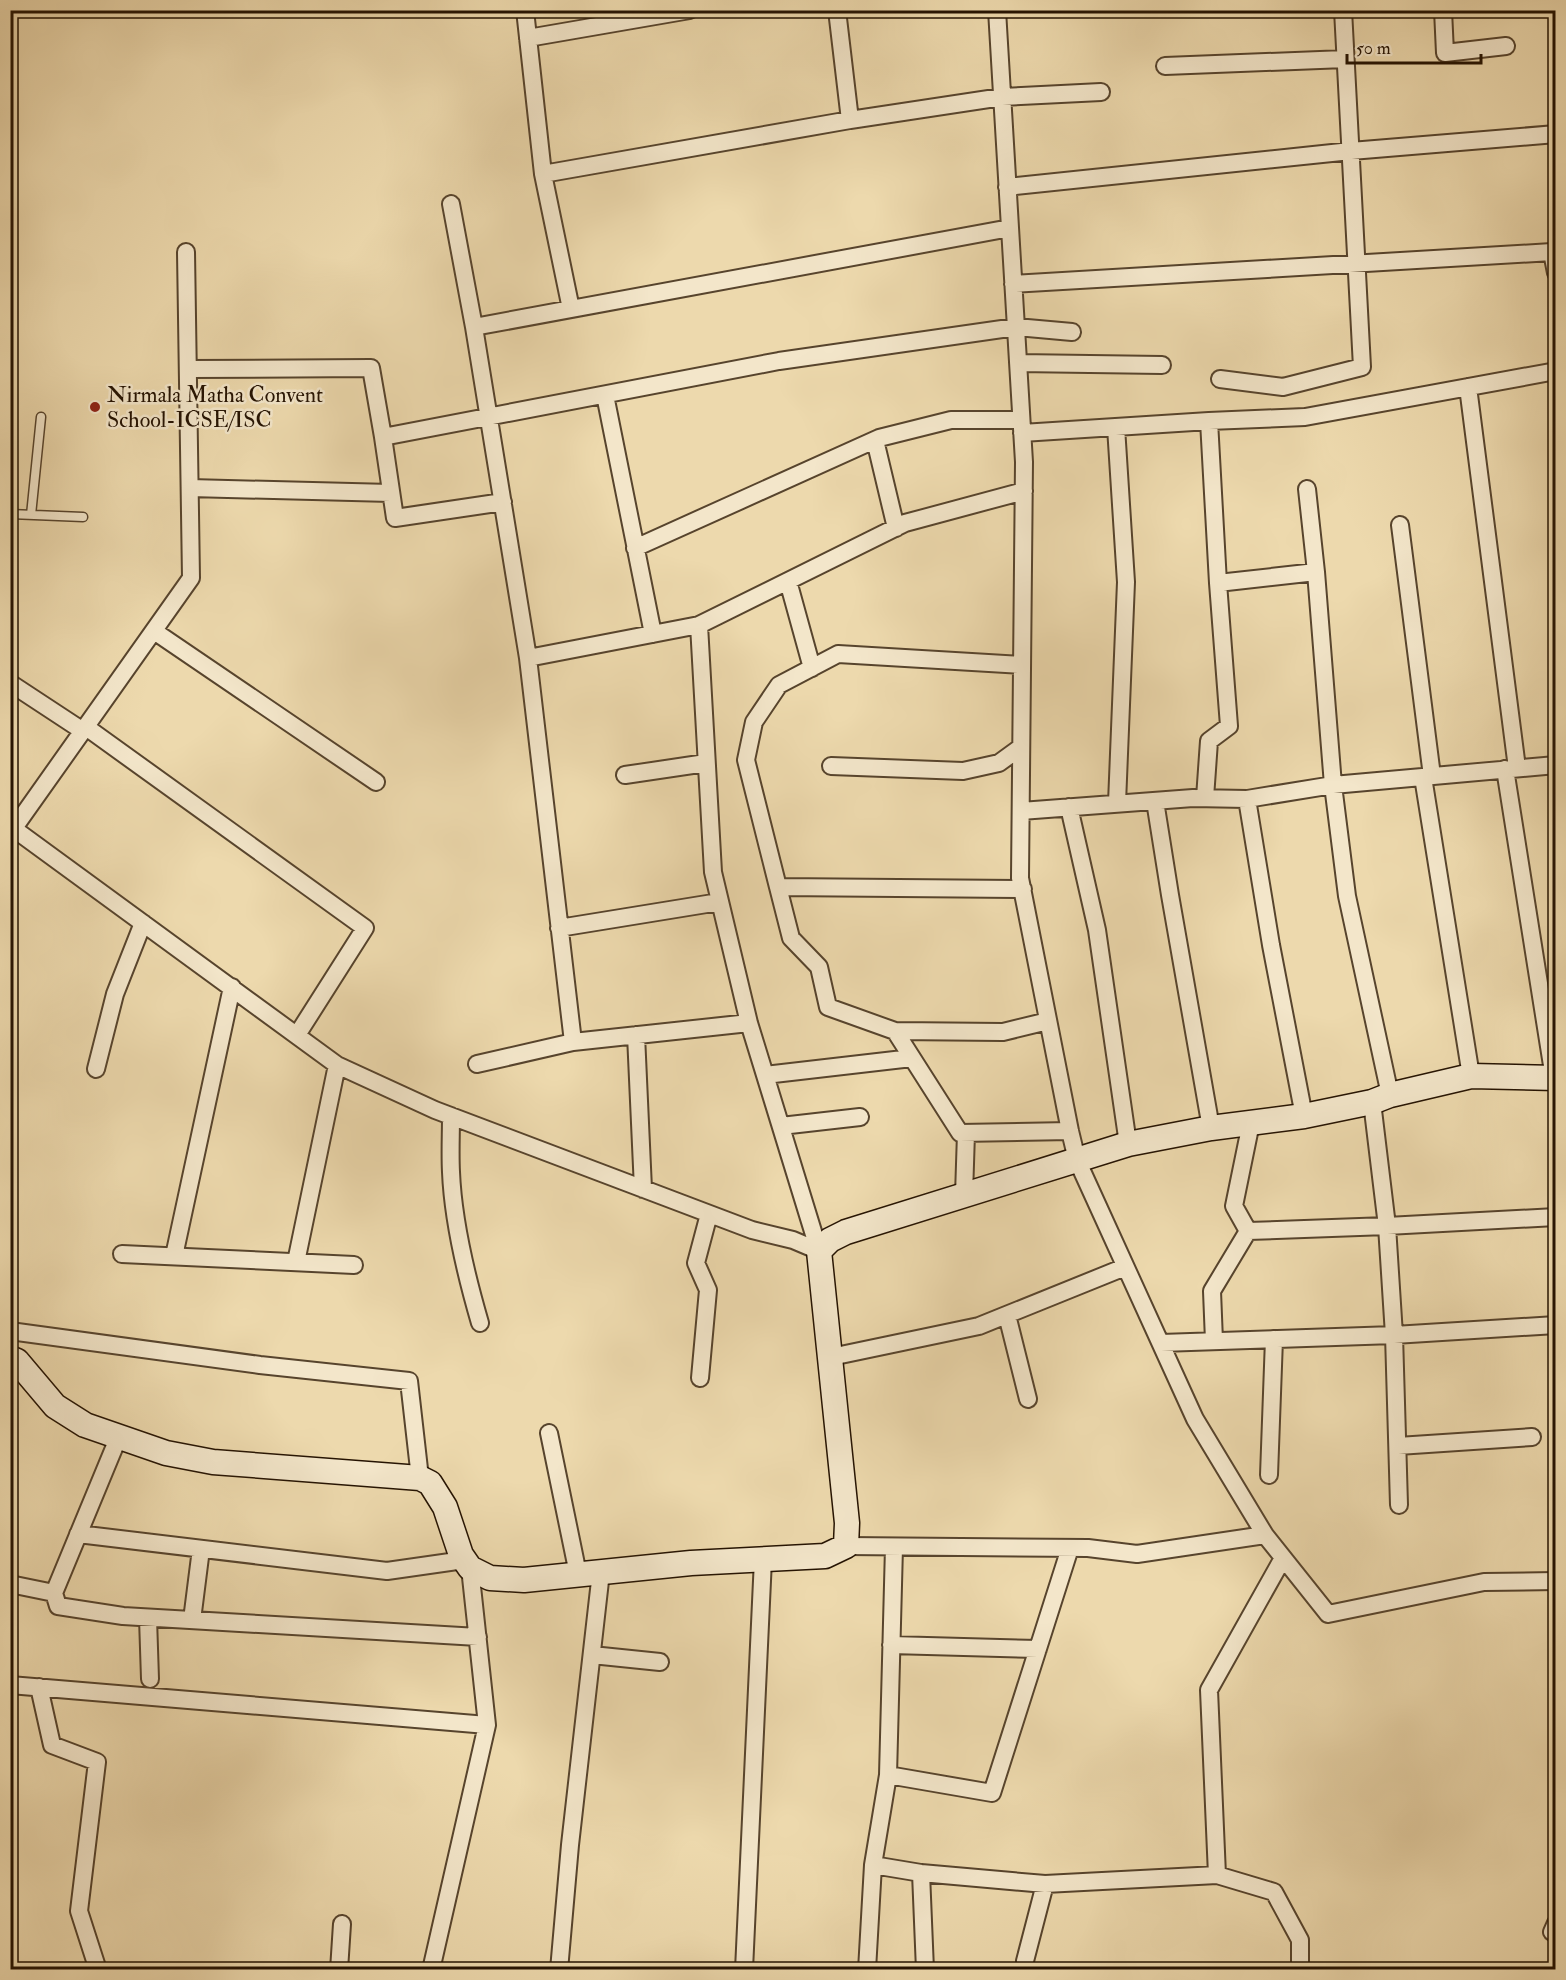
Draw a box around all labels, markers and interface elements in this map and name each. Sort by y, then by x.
scale bar [1347,27,1480,65]
text: 50 m [1356,37,1391,60]
place label: Nirmala Matha Convent School-ICSE/ISC [107,381,323,434]
marker: Nirmala Matha Convent School-ICSE/ISC [88,400,102,414]

